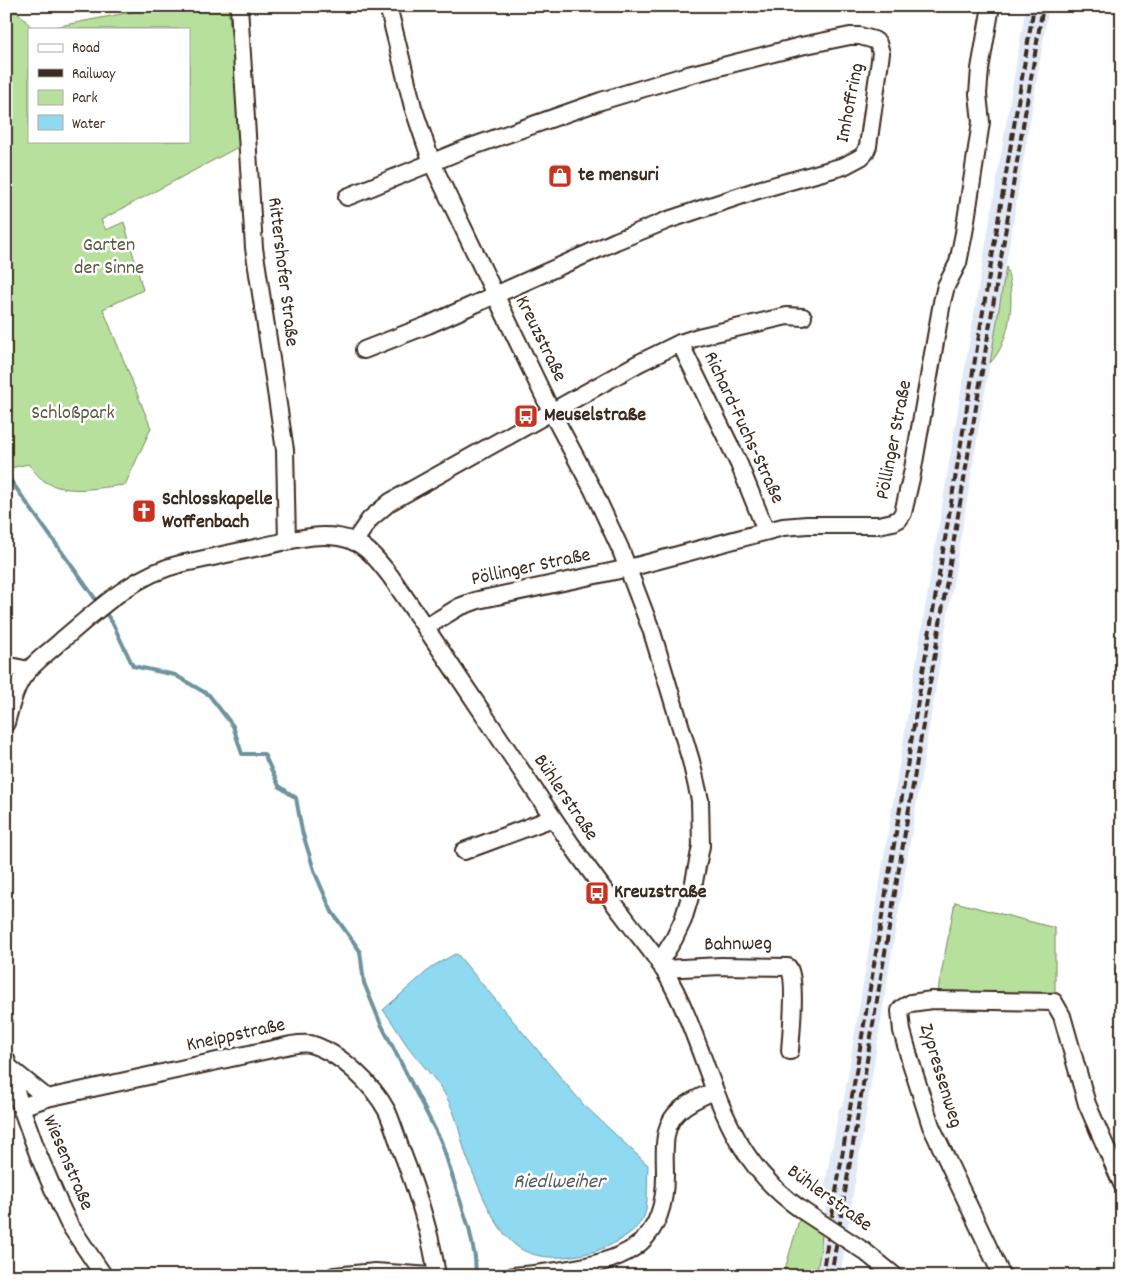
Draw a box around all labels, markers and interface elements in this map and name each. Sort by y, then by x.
legend [28,28,190,142]
text: Road [72,38,100,60]
street label: Imhoffring [830,61,872,145]
text: Railway [72,64,116,86]
text: Park [72,88,98,110]
text: Water [72,114,106,136]
place label: te mensuri [578,162,659,190]
shop icon: te mensuri [547,163,573,189]
street label: Rittershofer Straße [259,196,305,348]
park label: Garten der Sinne [74,232,144,283]
street label: Kreuzstraße [507,291,573,387]
street label: Richard-Fuchs-Straße [695,347,791,509]
street label: Pöllinger Straße [870,378,920,502]
park label: Schloßpark [31,400,115,428]
place label: Meuselstraße [544,402,646,430]
bus stop icon: Meuselstraße [513,403,539,429]
place label: Schlosskapelle Woffenbach [162,486,273,537]
church icon: Schlosskapelle Woffenbach [131,498,157,524]
street label: Pöllinger Straße [469,542,593,594]
street label: Bühlerstraße [526,749,604,847]
place label: Kreuzstraße [614,879,707,907]
bus stop icon: Kreuzstraße [584,880,610,906]
street label: Bahnweg [704,930,772,960]
street label: Kneippstraße [184,1012,288,1060]
street label: Zypressenweg [911,1020,969,1132]
street label: Wiesenstraße [34,1111,100,1215]
street label: Bühlerstraße [781,1159,877,1240]
water label: Riedlweiher [513,1168,607,1198]

